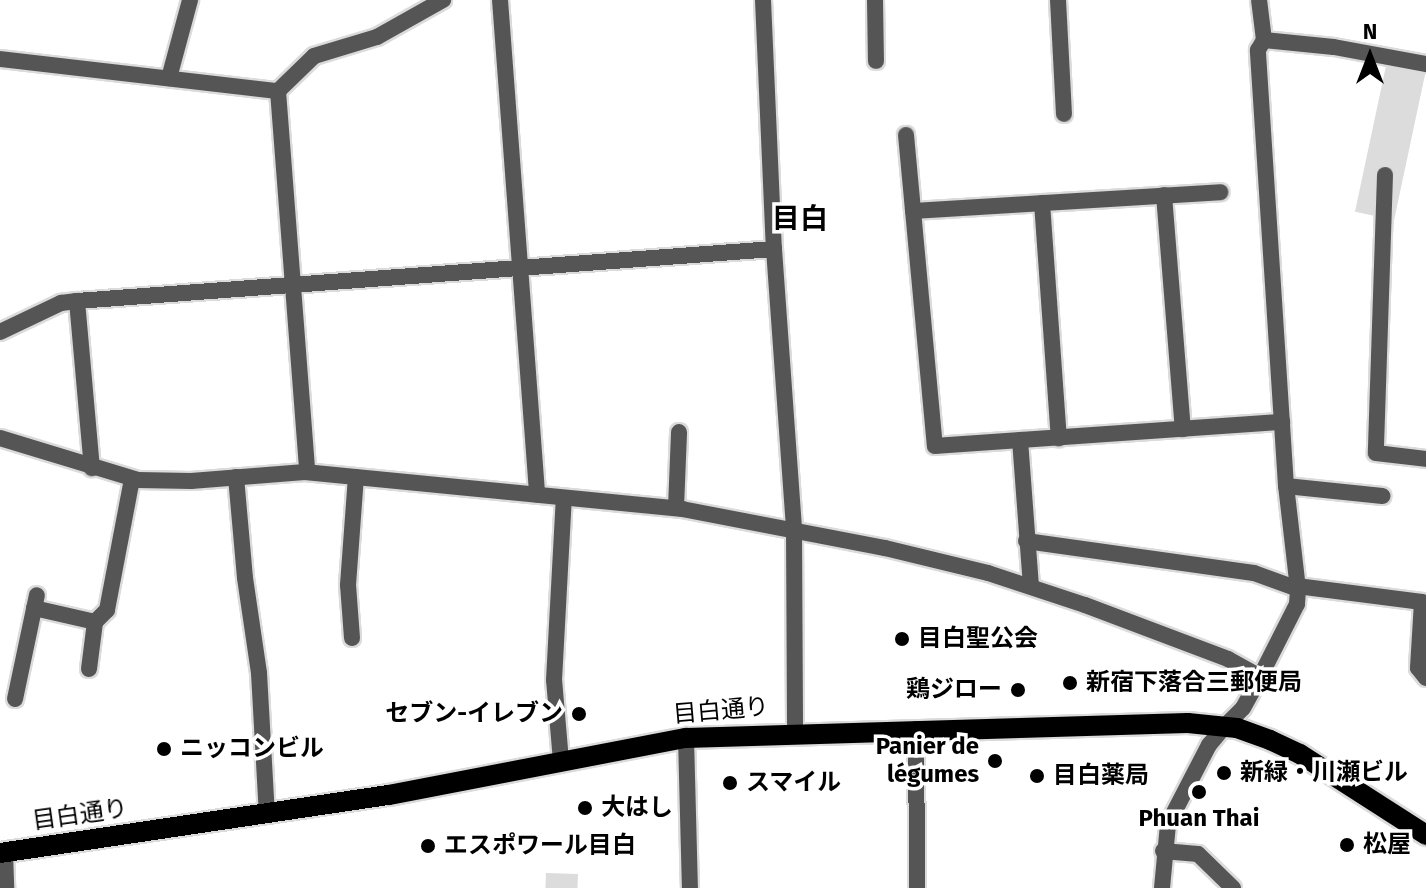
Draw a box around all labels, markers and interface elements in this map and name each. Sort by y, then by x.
north arrow [1330,16,1410,96]
text: N [1363,18,1377,45]
district label: 目白 [772,202,828,236]
place label: 目白聖公会 [918,625,1038,653]
marker: 目白聖公会 [893,630,911,648]
place label: 新宿下落合三郵便局 [1086,669,1302,697]
marker: 新宿下落合三郵便局 [1061,674,1079,692]
place label: 鶏ジロー [906,676,1002,704]
marker: 鶏ジロー [1009,681,1027,699]
street label: 目白通り [672,692,770,730]
place label: セブン-イレブン [385,700,563,728]
marker: セブン-イレブン [570,705,588,723]
place label: Panier de légumes [876,733,979,789]
place label: ニッコンビル [180,735,324,763]
marker: ニッコンビル [155,740,173,758]
marker: Panier de légumes [986,752,1004,770]
place label: 新緑・川瀬ビル [1240,759,1408,787]
place label: 目白薬局 [1053,762,1149,790]
marker: 新緑・川瀬ビル [1215,764,1233,782]
marker: 目白薬局 [1028,767,1046,785]
place label: スマイル [746,769,842,797]
marker: スマイル [721,774,739,792]
marker: Phuan Thai [1190,783,1208,801]
street label: 目白通り [30,794,130,836]
place label: 大はし [601,794,673,822]
marker: 大はし [576,799,594,817]
place label: Phuan Thai [1139,805,1259,833]
place label: 松屋 [1363,831,1411,859]
place label: エスポワール目白 [444,832,636,860]
marker: 松屋 [1338,836,1356,854]
marker: エスポワール目白 [419,837,437,855]

